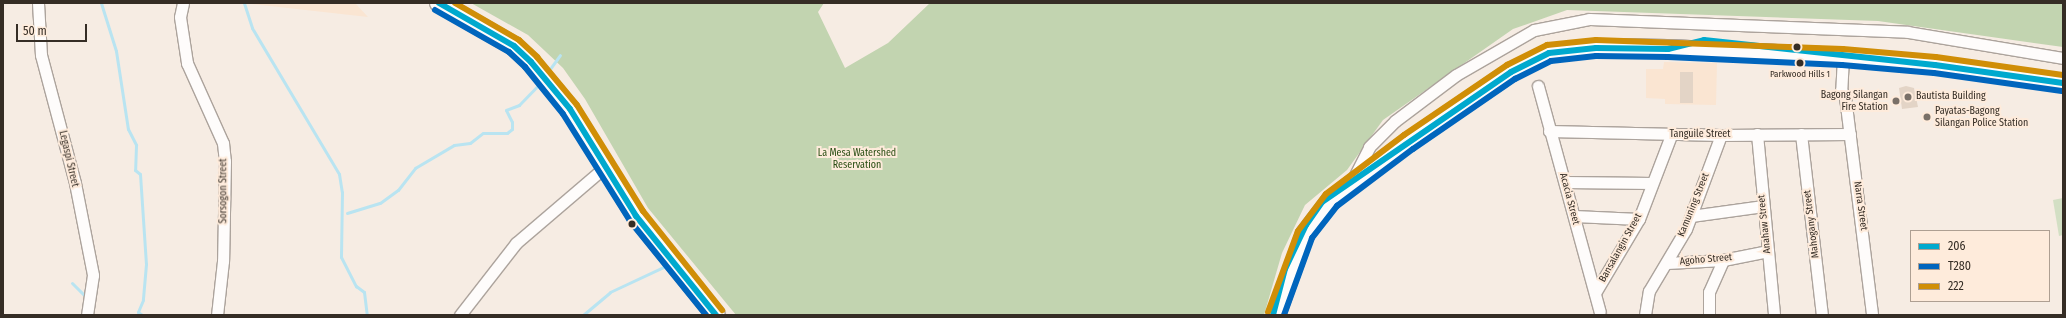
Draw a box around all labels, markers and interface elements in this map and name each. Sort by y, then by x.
scale bar [18,16,89,42]
text: 50 m [23,24,47,38]
unlabelled marker [1792,42,1802,52]
marker: Parkwood Hills 1 [1795,58,1805,68]
place label: Parkwood Hills 1 [1770,69,1830,79]
place label: Bagong Silangan Fire Station [1821,89,1888,112]
place label: Bautista Building [1916,91,1986,103]
marker: Bautista Building [1903,92,1913,102]
marker: Bagong Silangan Fire Station [1891,96,1901,106]
place label: Payatas-Bagong Silangan Police Station [1935,105,2028,128]
marker: Payatas-Bagong Silangan Police Station [1922,112,1932,122]
street label: Tanguile Street [1669,129,1731,141]
street label: Legaspi Street [56,130,80,188]
park label: La Mesa Watershed Reservation [818,147,896,170]
street label: Sorsogon Street [218,158,230,224]
street label: Kamuning Street [1676,171,1712,239]
street label: Acacia Street [1556,172,1582,226]
street label: Narra Street [1851,181,1869,231]
street label: Mahogany Street [1802,189,1822,259]
street label: Anahaw Street [1756,194,1774,254]
street label: Bansalangin Street [1597,211,1645,285]
unlabelled marker [627,219,637,229]
legend [1910,230,2050,302]
text: 206 [1948,239,1966,253]
street label: Agoho Street [1679,252,1733,268]
text: T280 [1948,259,1971,273]
text: 222 [1948,279,1964,293]

